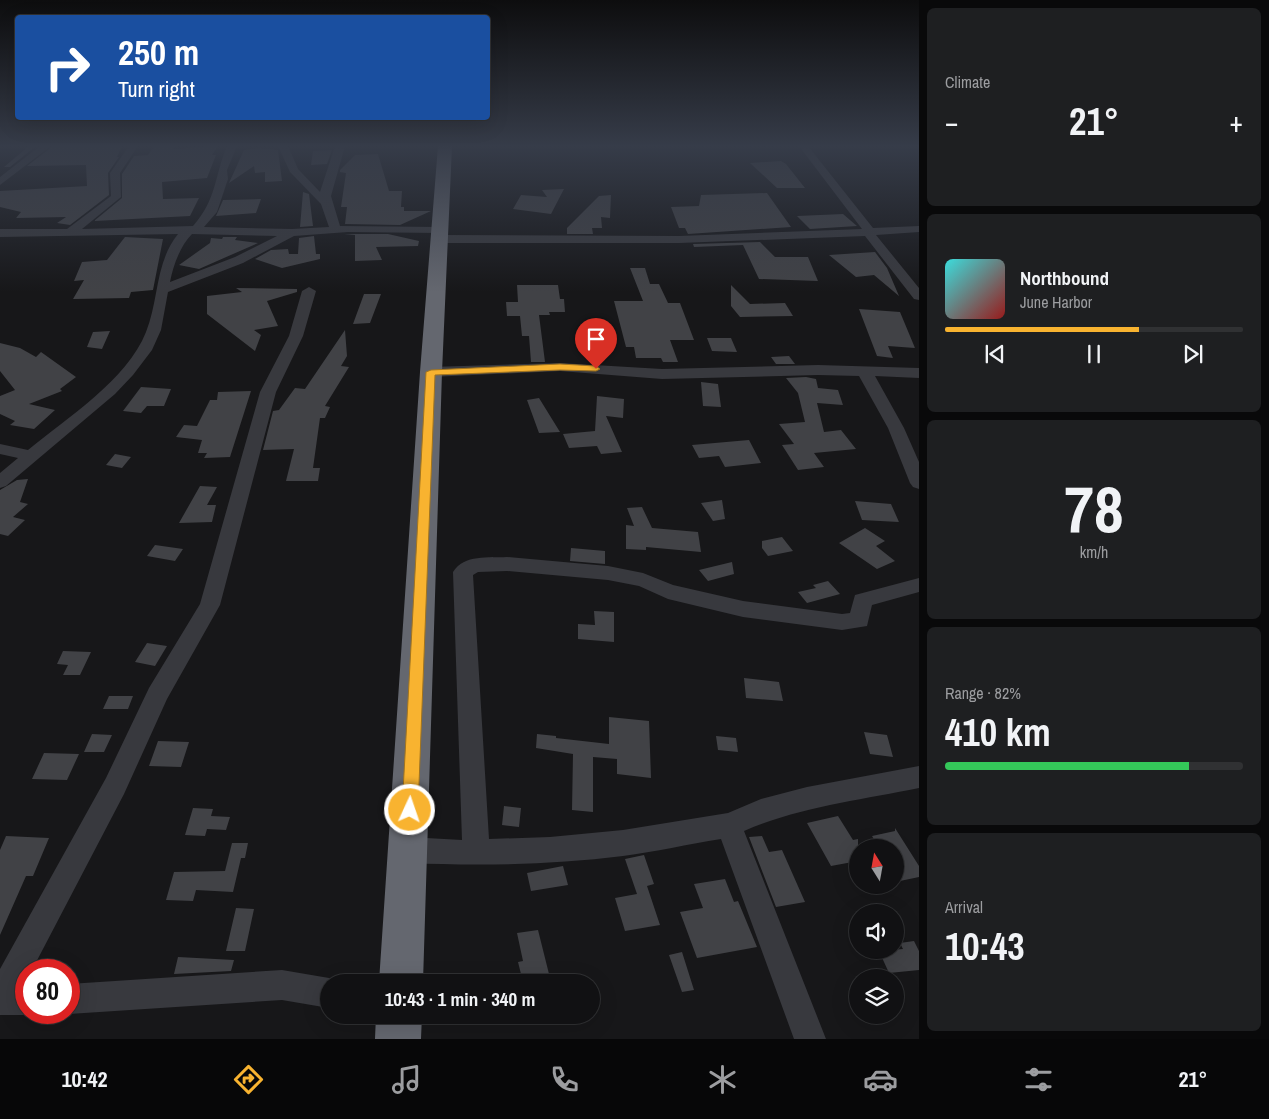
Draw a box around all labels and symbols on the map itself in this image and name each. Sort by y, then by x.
pin [575,318,617,369]
position arrow [383,783,435,835]
north arrow [849,839,904,894]
speed limit sign: 80 [15,959,80,1024]

